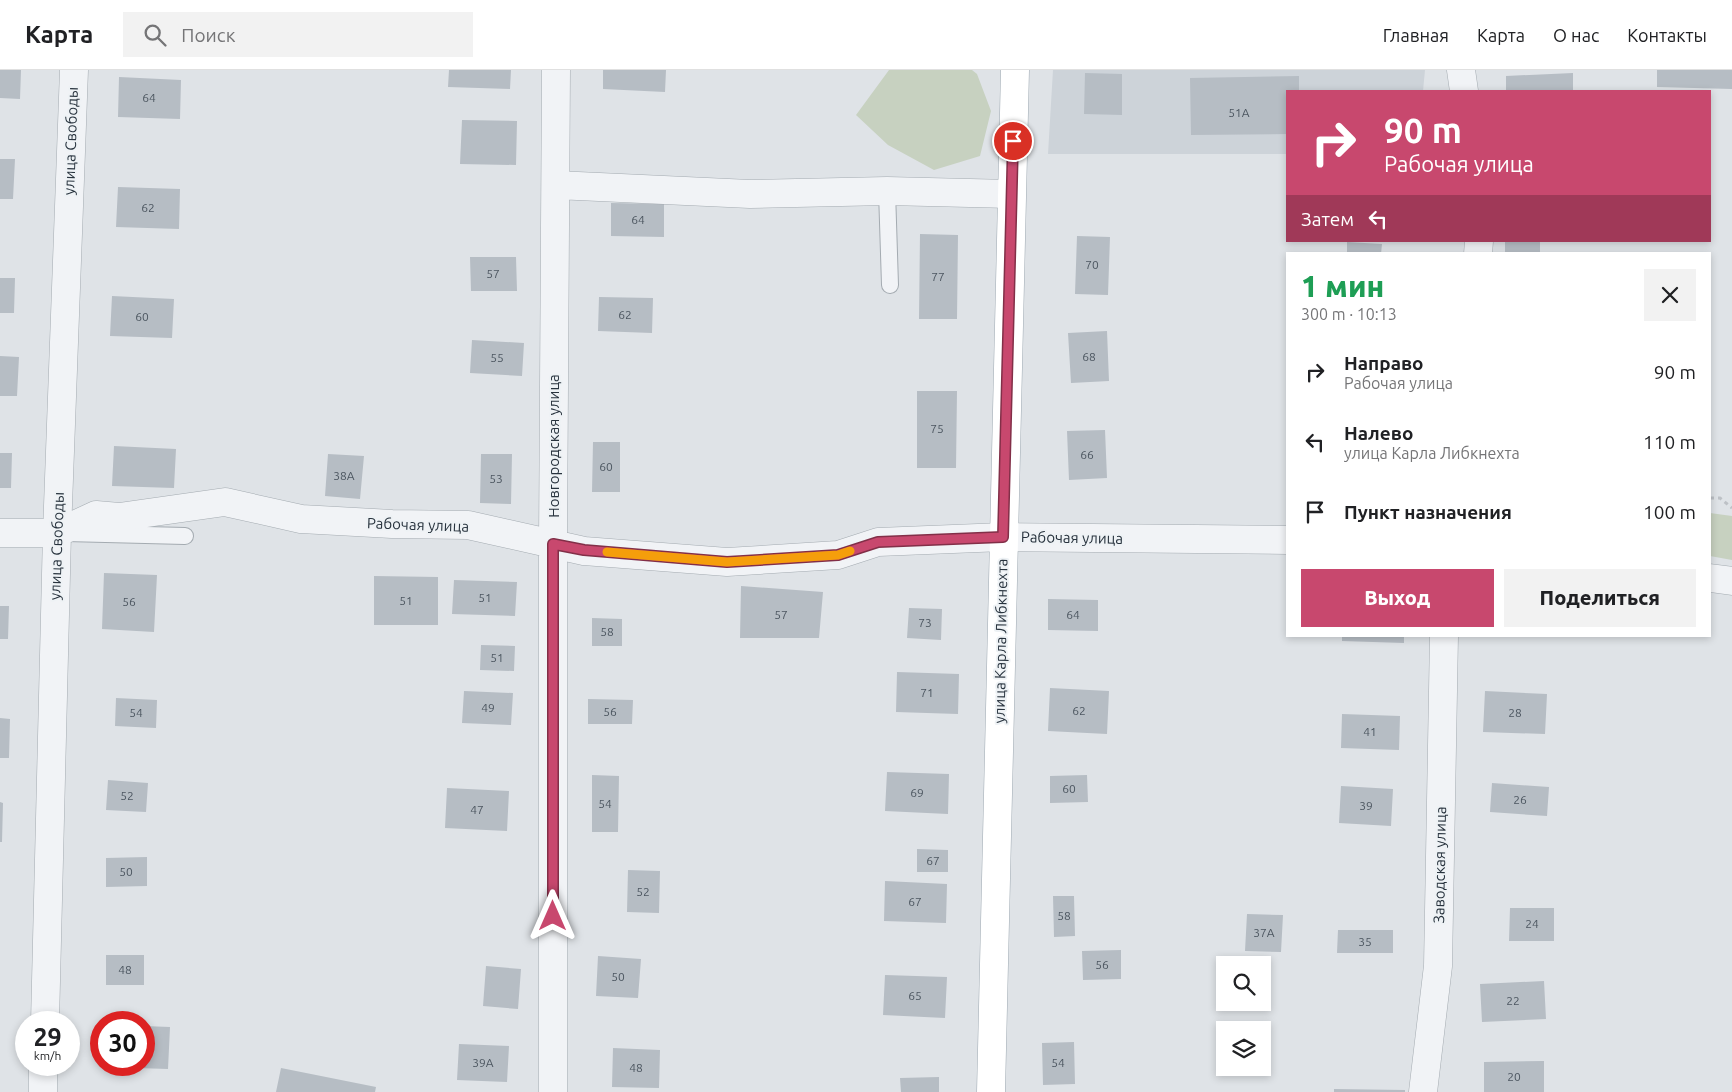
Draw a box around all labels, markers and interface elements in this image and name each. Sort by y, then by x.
search box [123,12,473,57]
text: Карта [25,21,93,48]
icon: search [141,21,169,49]
text: Поиск [181,24,235,46]
text: Главная [1383,25,1449,45]
text: Карта [1477,25,1525,45]
text: О нас [1553,25,1599,45]
text: Контакты [1627,25,1707,45]
street label: улица Свободы [60,87,81,195]
house number: 64 [142,91,156,104]
house number: 51А [1228,106,1250,119]
icon: right [1301,110,1366,175]
text: 90 m [1384,110,1462,150]
pin [992,120,1034,162]
icon: arrive [999,127,1027,155]
text: Рабочая улица [1384,151,1534,176]
house number: 62 [141,201,155,214]
icon: left [1364,205,1392,233]
text: Затем [1301,208,1354,230]
house number: 64 [631,213,645,226]
house number: 70 [1085,258,1099,271]
house number: 57 [486,267,500,280]
text: 1 мин [1301,269,1384,303]
button: close [1644,269,1696,321]
house number: 77 [931,270,945,283]
text: 300 m · 10:13 [1301,305,1397,323]
house number: 62 [618,308,632,321]
house number: 60 [135,310,149,323]
house number: 68 [1082,350,1096,363]
house number: 55 [490,351,504,364]
text: Направо [1344,352,1424,374]
icon: right [1301,358,1329,386]
text: 90 m [1654,361,1696,383]
street label: Новгородская улица [545,374,562,518]
text: Рабочая улица [1344,374,1453,392]
house number: 75 [930,422,944,435]
text: Налево [1344,422,1413,444]
icon: left [1301,428,1329,456]
text: 110 m [1643,431,1696,453]
text: улица Карла Либкнехта [1344,444,1520,462]
house number: 66 [1080,448,1094,461]
house number: 60 [599,460,613,473]
house number: 38А [333,469,355,482]
house number: 53 [489,472,503,485]
street label: улица Свободы [46,492,67,600]
icon: arrive [1301,498,1329,526]
text: Пункт назначения [1344,501,1512,523]
text: 100 m [1643,501,1696,523]
street label: Рабочая улица [367,514,469,535]
street label: Рабочая улица [1021,528,1123,547]
street label: улица Карла Либкнехта [991,558,1010,724]
button: Выход [1301,569,1494,627]
button: Поделиться [1504,569,1696,627]
house number: 51 [478,591,492,604]
house number: 51 [399,594,413,607]
house number: 56 [122,595,136,608]
house number: 57 [774,608,788,621]
house number: 64 [1066,608,1080,621]
house number: 73 [918,616,932,629]
house number: 58 [600,625,614,638]
house number: 51 [490,651,504,664]
house number: 71 [920,686,934,699]
house number: 49 [481,701,495,714]
house number: 62 [1072,704,1086,717]
house number: 56 [603,705,617,718]
house number: 54 [129,706,143,719]
house number: 28 [1508,706,1522,719]
house number: 41 [1363,725,1377,738]
house number: 60 [1062,782,1076,795]
house number: 69 [910,786,924,799]
house number: 52 [120,789,134,802]
house number: 26 [1513,793,1527,806]
house number: 54 [598,797,612,810]
house number: 39 [1359,799,1373,812]
house number: 47 [470,803,484,816]
street label: Заводская улица [1430,806,1449,924]
house number: 67 [926,854,940,867]
house number: 50 [119,865,133,878]
house number: 52 [636,885,650,898]
position arrow [526,889,578,941]
house number: 67 [908,895,922,908]
house number: 58 [1057,909,1071,922]
house number: 24 [1525,917,1539,930]
house number: 37А [1253,926,1275,939]
house number: 35 [1358,935,1372,948]
map controls [1216,956,1271,1076]
button: search [1216,956,1271,1011]
house number: 56 [1095,958,1109,971]
house number: 48 [118,963,132,976]
house number: 50 [611,970,625,983]
house number: 65 [908,989,922,1002]
house number: 22 [1506,994,1520,1007]
speed limit sign: 30 [90,1011,155,1076]
button: layers [1216,1021,1271,1076]
text: 29 [33,1023,62,1051]
text: km/h [34,1049,61,1062]
house number: 39А [472,1056,494,1069]
house number: 54 [1051,1056,1065,1069]
house number: 48 [629,1061,643,1074]
house number: 20 [1507,1070,1521,1083]

